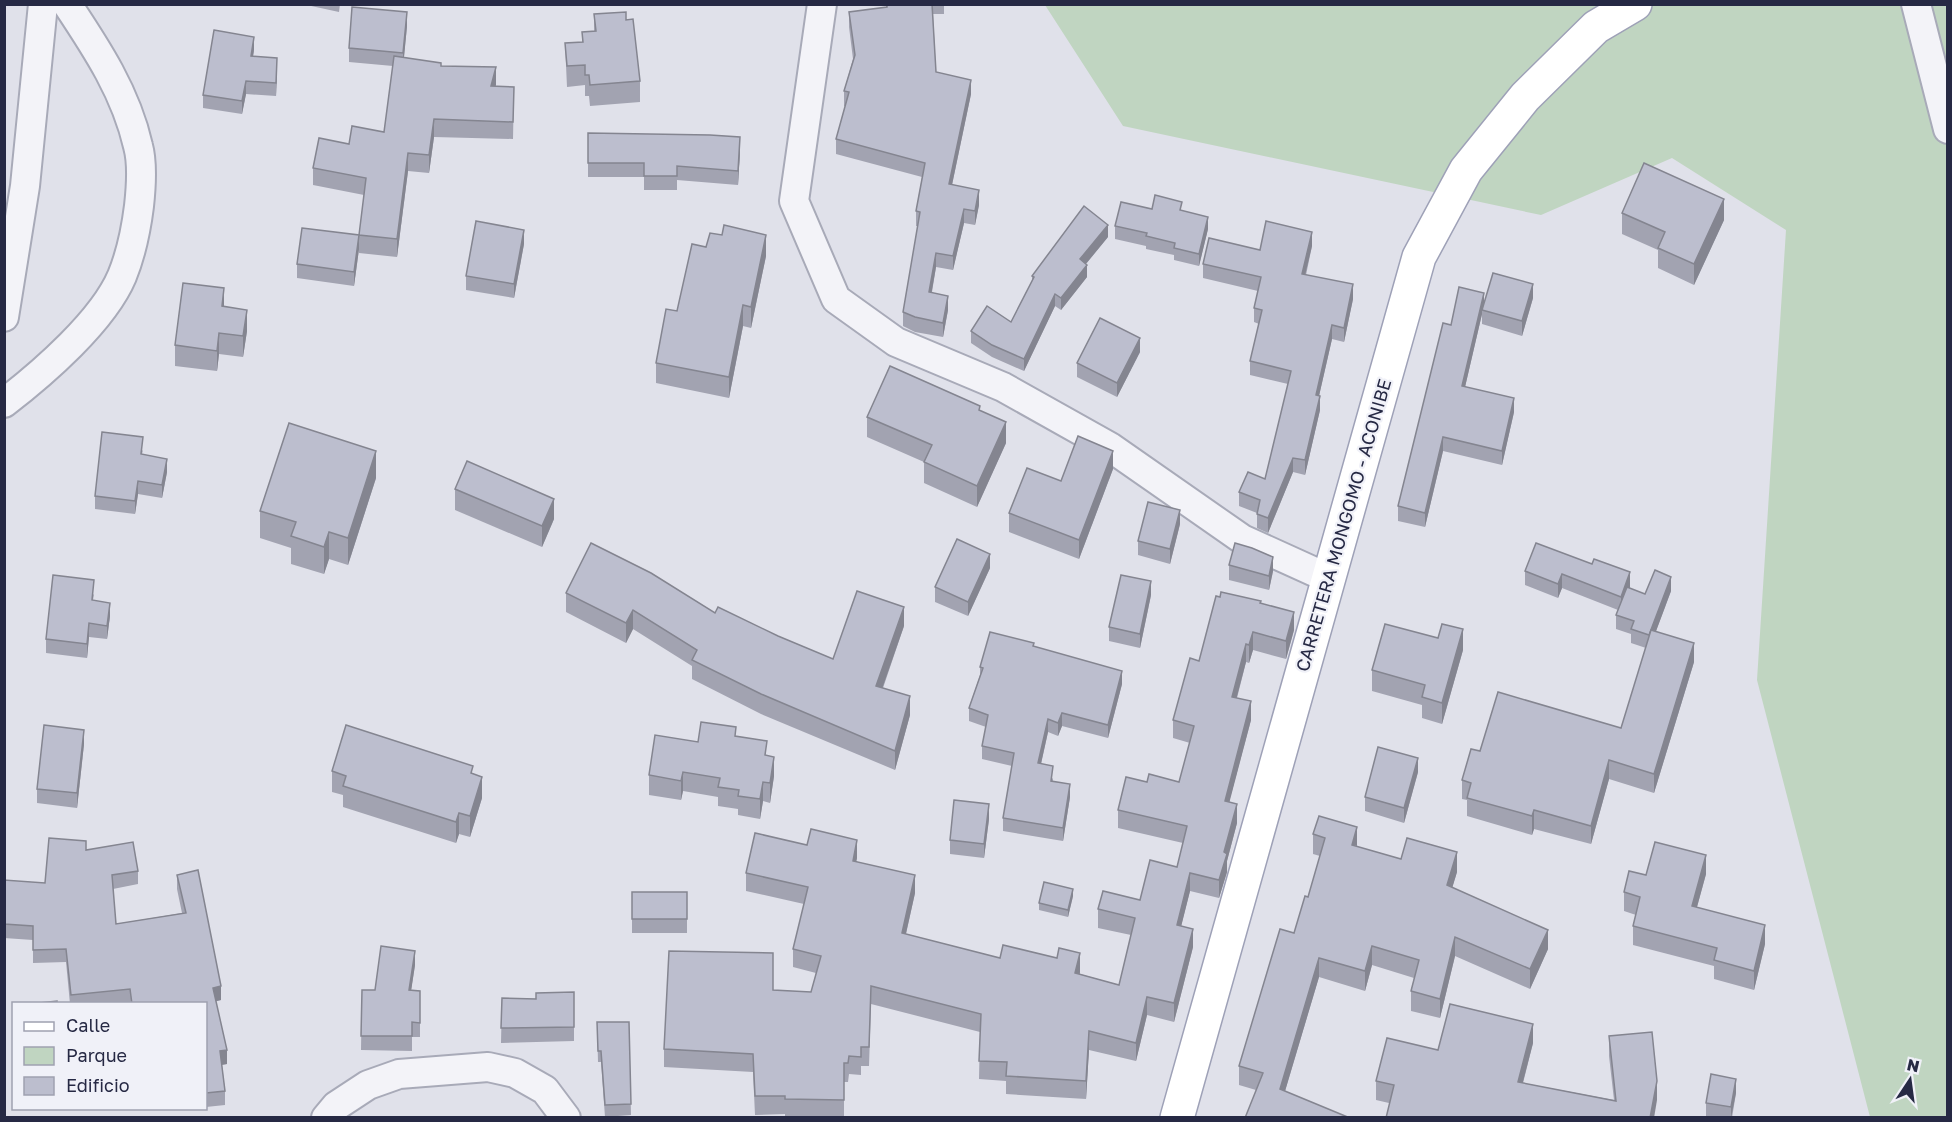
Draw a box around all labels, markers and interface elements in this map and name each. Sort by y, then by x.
street label: CARRETERA MONGOMO - ACONIBE [1291,376,1395,674]
legend [12,1002,207,1110]
text: Calle [66,1014,110,1036]
text: Parque [66,1044,127,1066]
north arrow [1880,1050,1940,1110]
text: N [1905,1054,1922,1076]
text: Edificio [66,1074,130,1096]

